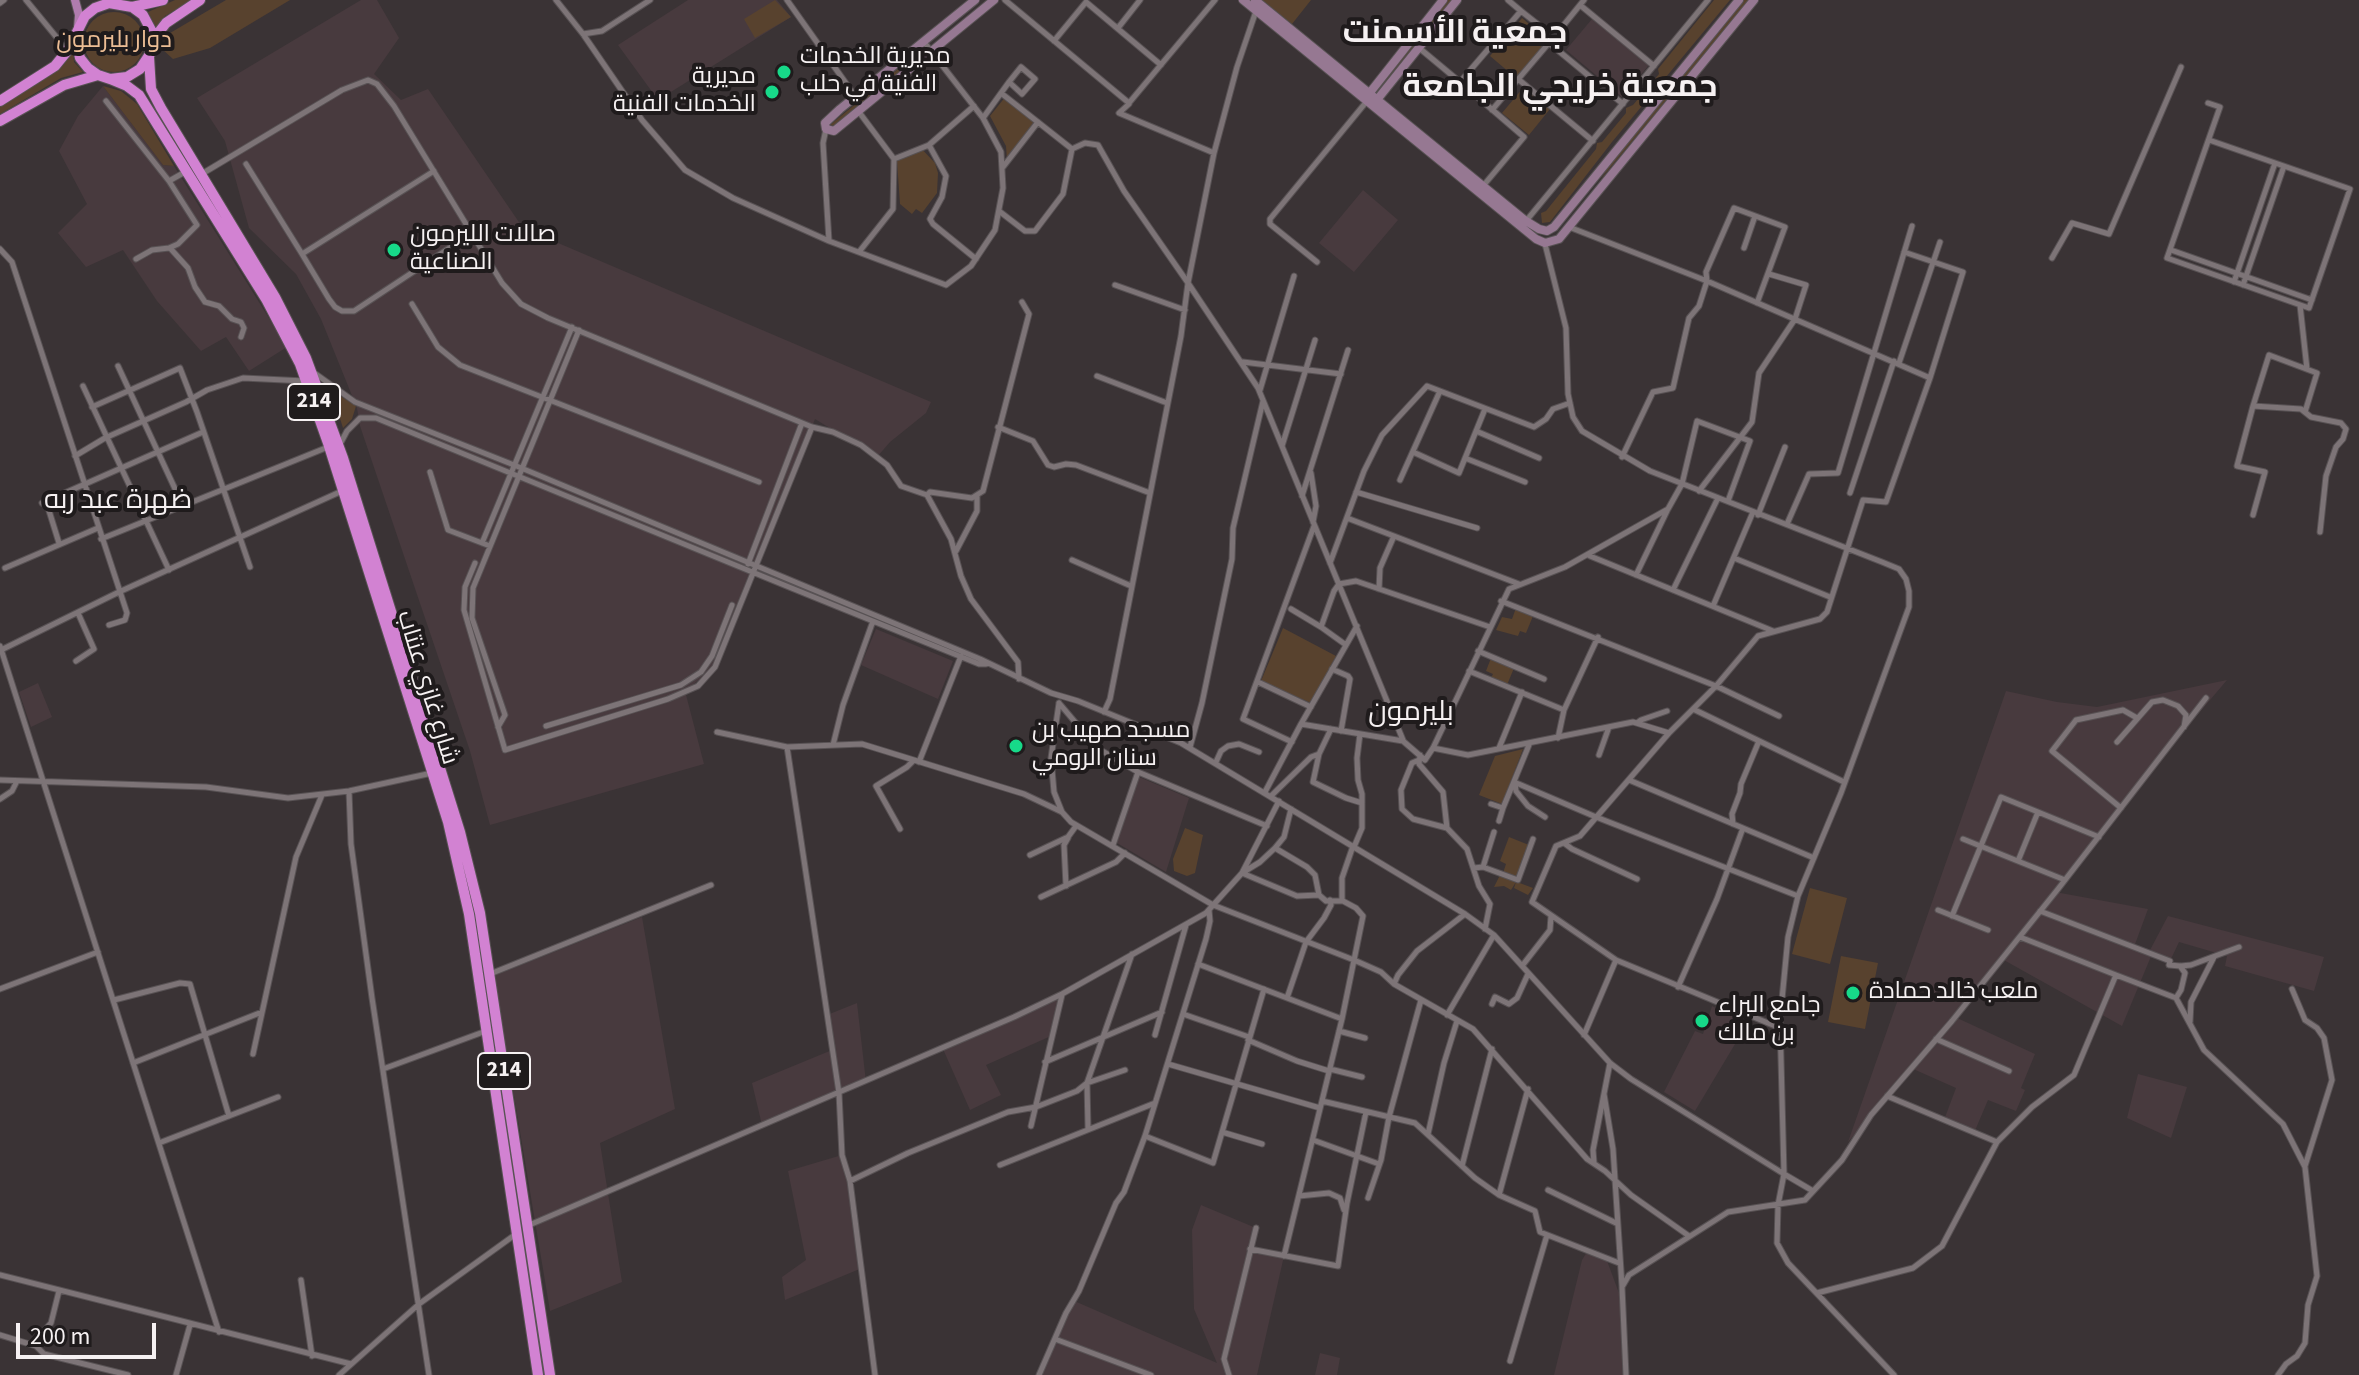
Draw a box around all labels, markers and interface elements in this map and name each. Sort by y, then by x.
district label: جمعية الأسمنت [1343,16,1567,54]
park label: دوار بليرمون [56,28,172,56]
place label: مديرية الخدمات الفنية في حلب [800,44,951,100]
marker: مديرية الخدمات الفنية في حلب [775,63,793,81]
place label: مديرية الخدمات الفنية [613,64,756,120]
district label: جمعية خريجي الجامعة [1402,70,1718,108]
marker: مديرية الخدمات الفنية [763,83,781,101]
place label: صالات الليرمون الصناعية [410,222,556,278]
marker: صالات الليرمون الصناعية [385,241,403,259]
road number: 214 [288,384,340,420]
district label: ضهرة عبد ربه [44,485,192,519]
street label: شارع غازي عنتاب [389,607,463,769]
district label: بليرمون [1368,697,1454,731]
place label: مسجد صهيب بن سنان الرومي [1032,718,1190,774]
marker: مسجد صهيب بن سنان الرومي [1007,737,1025,755]
place label: ملعب خالد حمادة [1869,979,2038,1007]
marker: ملعب خالد حمادة [1844,984,1862,1002]
place label: جامع البراء بن مالك [1718,993,1821,1049]
marker: جامع البراء بن مالك [1693,1012,1711,1030]
road number: 214 [478,1053,530,1089]
scale bar [20,1307,160,1357]
text: 200 m [30,1319,90,1354]

